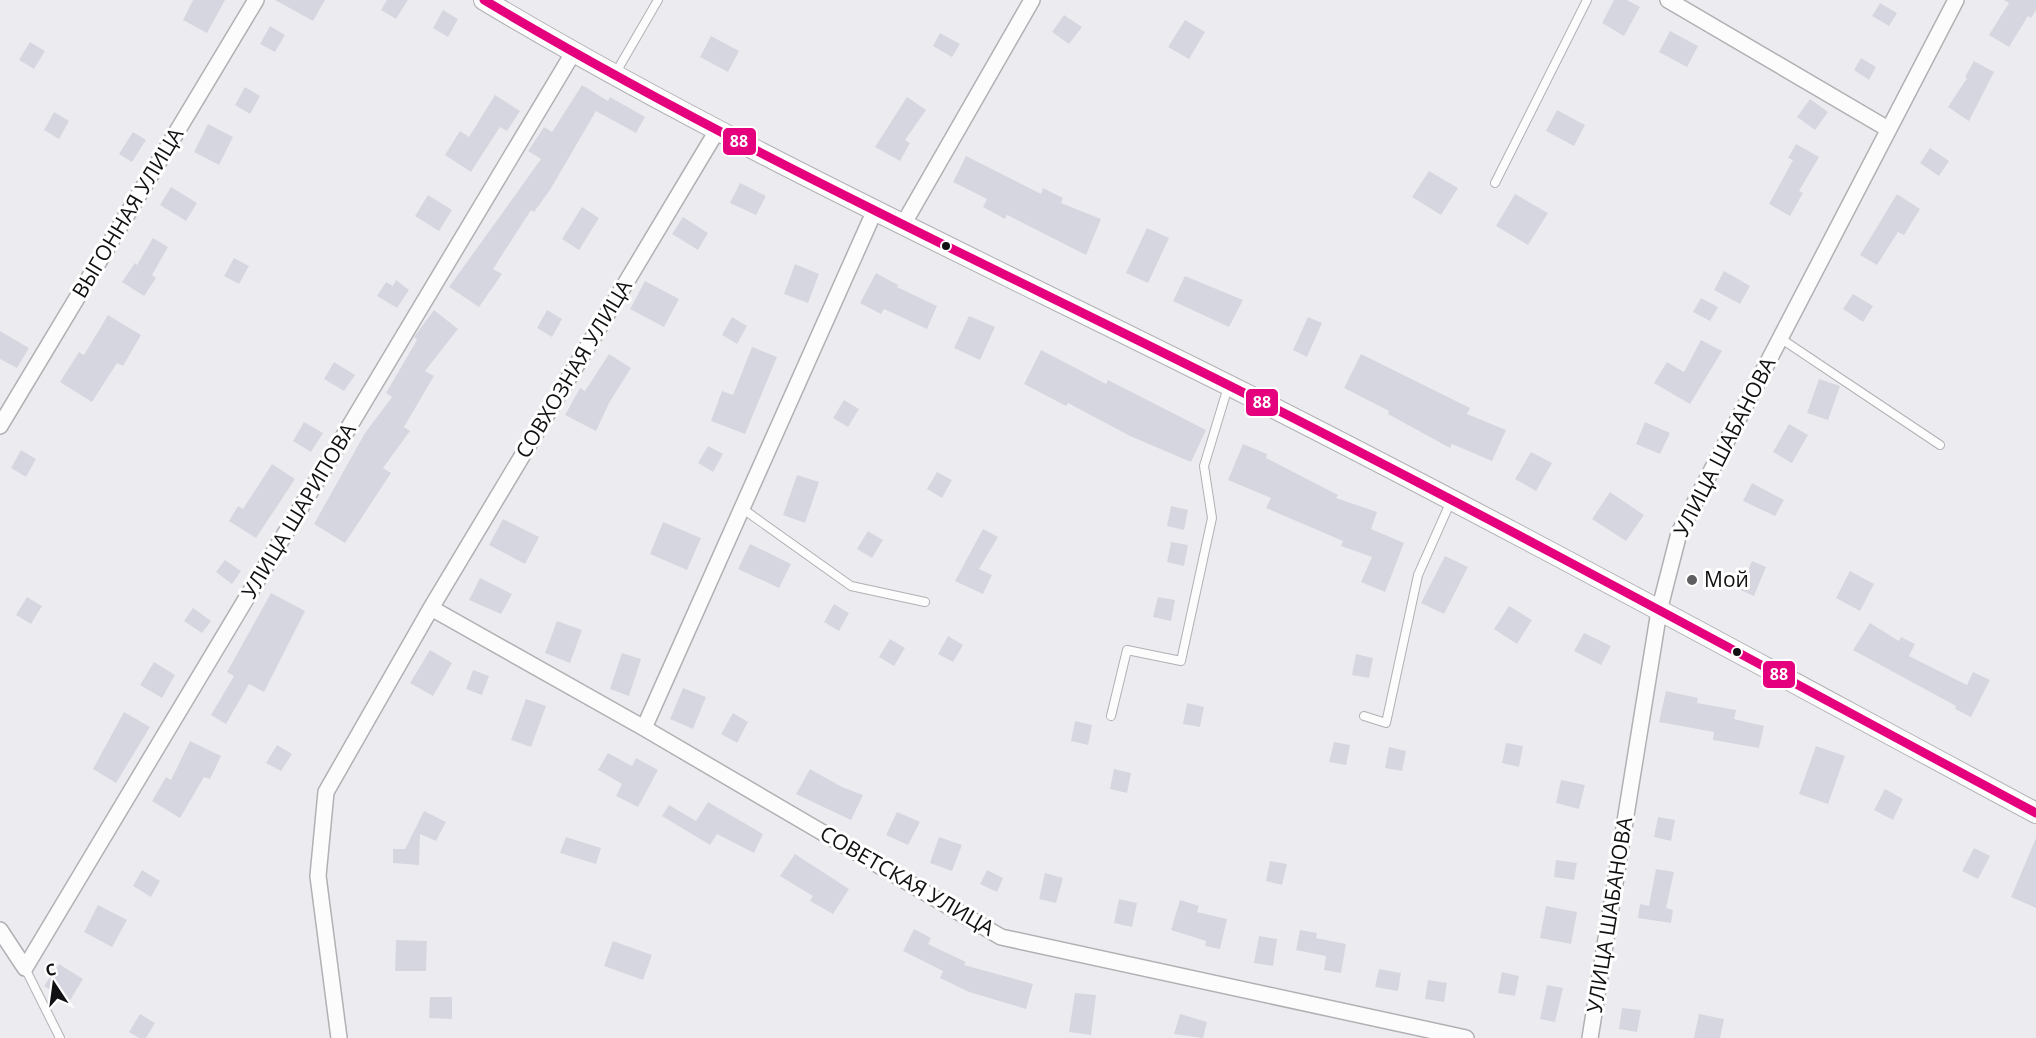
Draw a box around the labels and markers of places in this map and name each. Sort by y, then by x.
unlabelled marker [940,240,952,252]
place label: Мой [1704,565,1749,593]
marker: Мой [1685,573,1699,587]
unlabelled marker [1731,646,1743,658]

